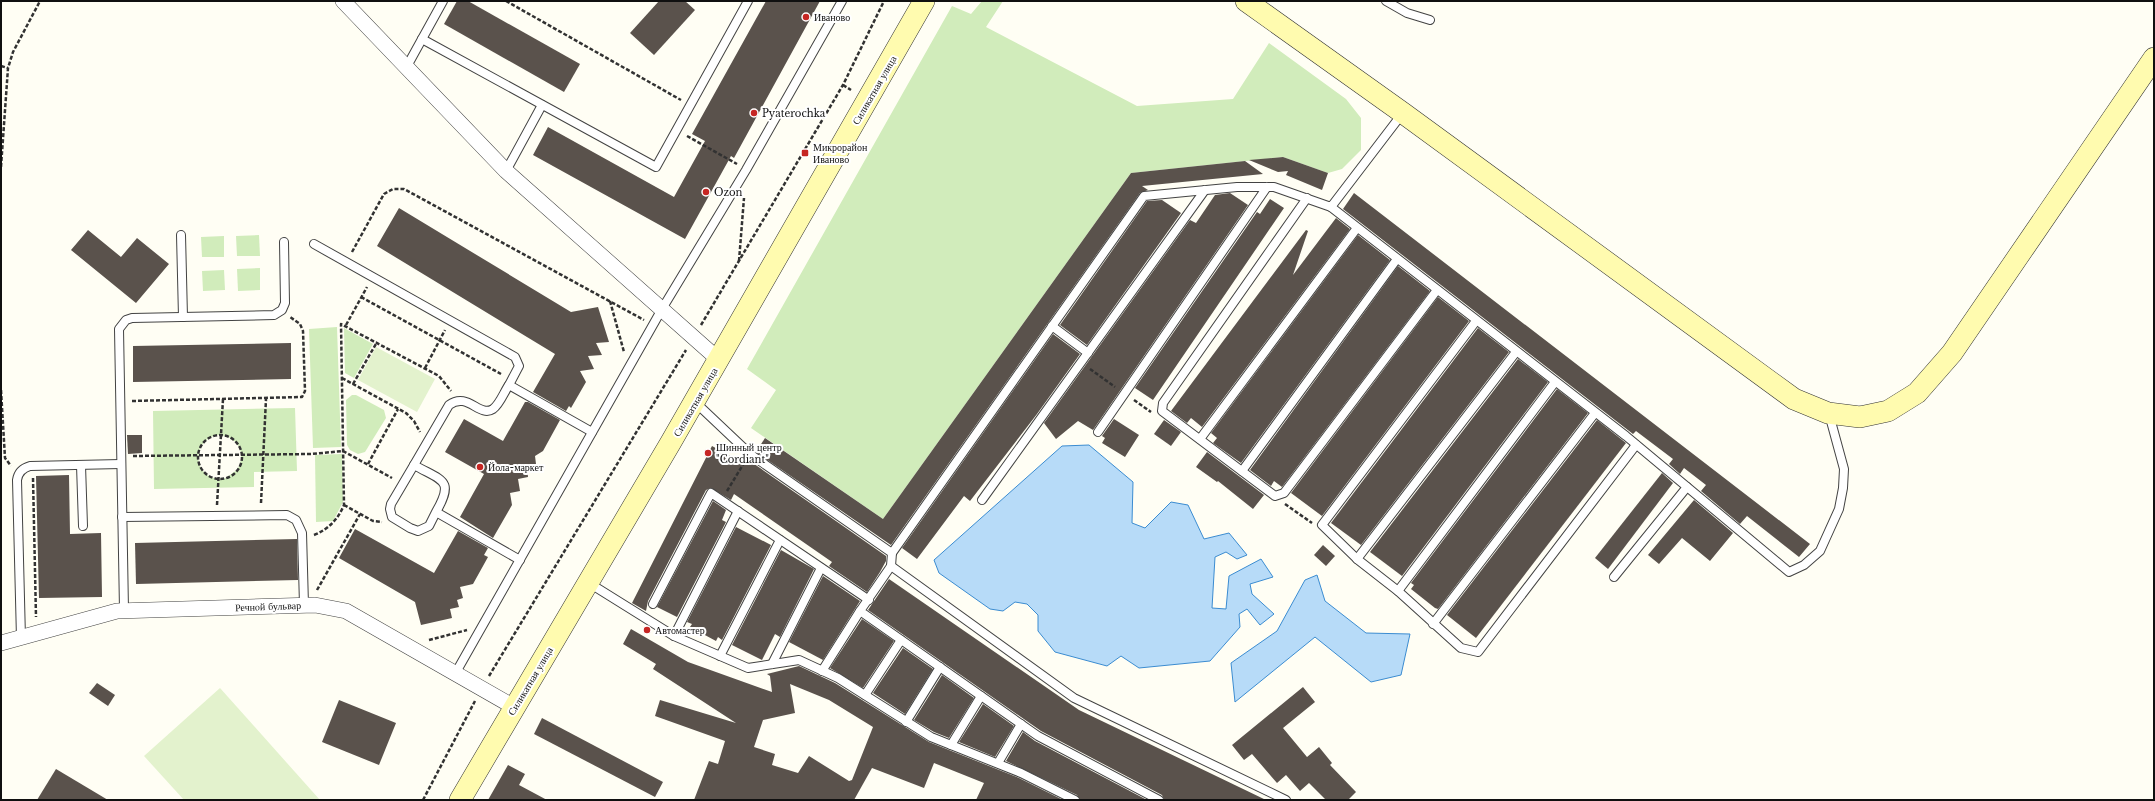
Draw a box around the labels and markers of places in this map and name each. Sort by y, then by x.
place label: Иваново [814,11,850,24]
marker: Иваново [801,12,811,22]
place label: Pyaterochka [762,107,826,120]
marker: Pyaterochka [749,108,759,118]
place label: Микрорайон Иваново [813,141,868,166]
marker: Микрорайон Иваново [800,148,810,158]
place label: Ozon [714,186,743,199]
marker: Ozon [701,187,711,197]
place label: Шинный центр "Cordiant" [716,441,782,466]
marker: Шинный центр "Cordiant" [703,448,713,458]
place label: Йола-маркет [488,461,544,474]
marker: Йола-маркет [475,462,485,472]
place label: Автомастер [655,624,705,637]
marker: Автомастер [642,625,652,635]

